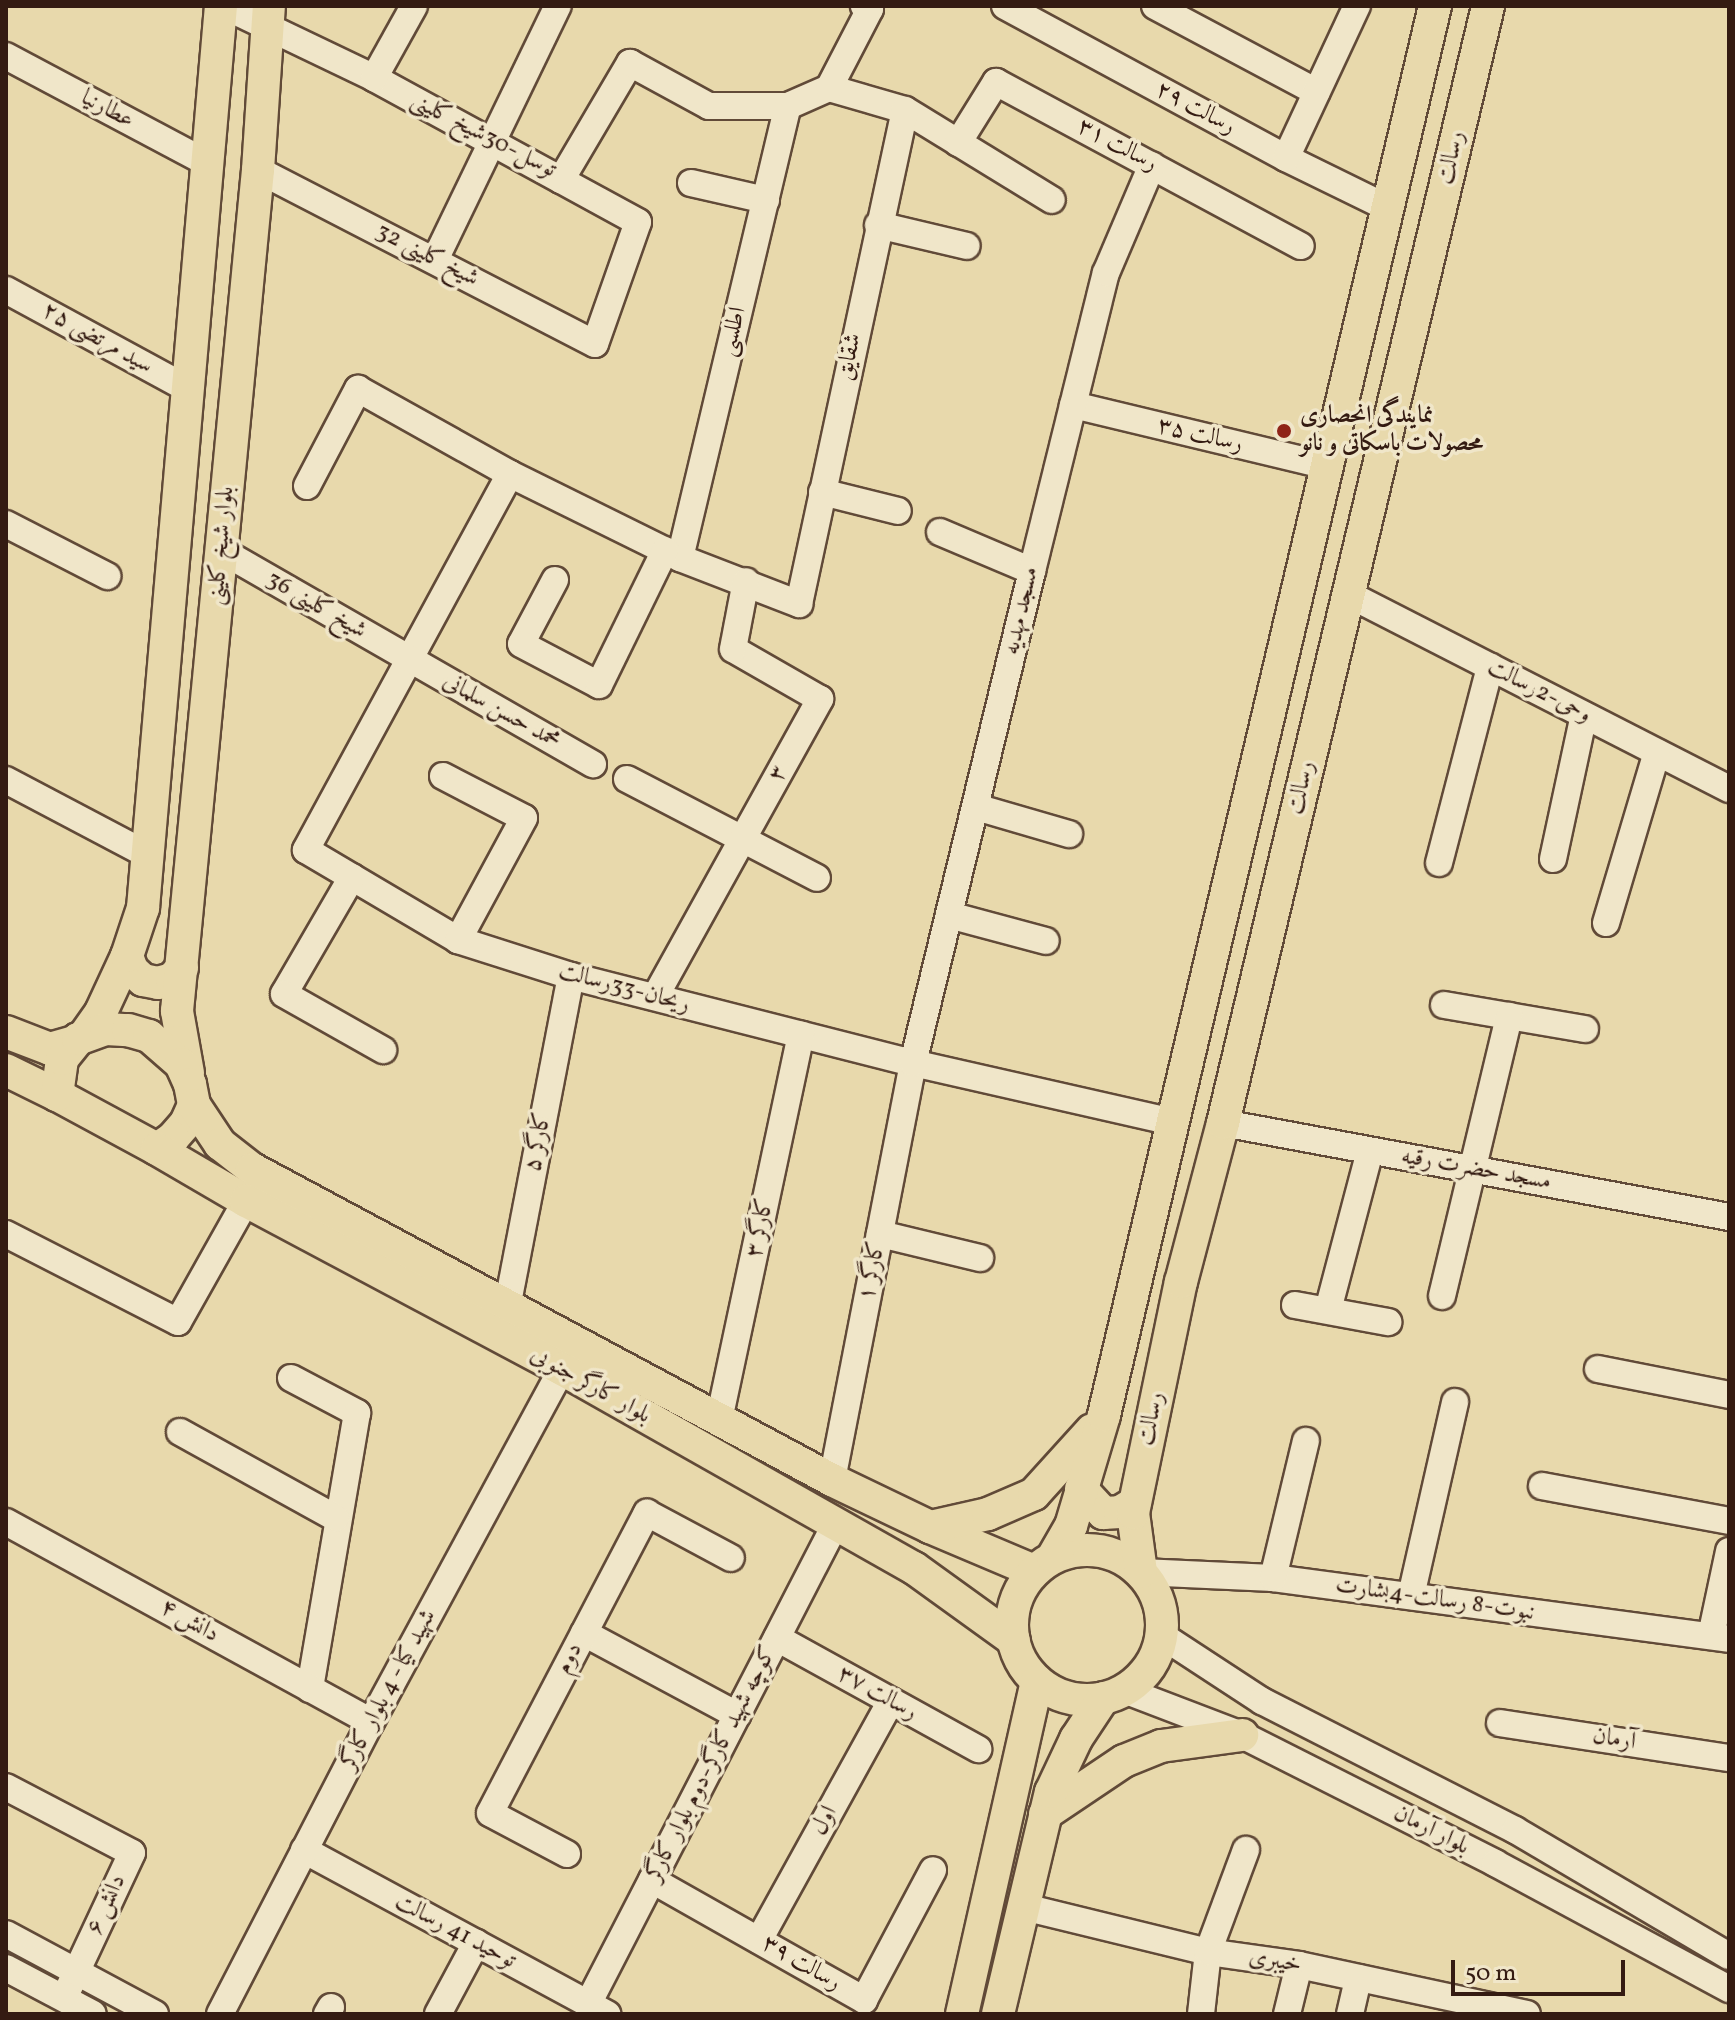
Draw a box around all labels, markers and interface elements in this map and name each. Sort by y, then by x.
street label: رسالت ۲۹ [1150,76,1240,142]
street label: عطارنیا [76,84,138,136]
street label: توسل-30شیخ کلینی [405,87,561,185]
street label: رسالت ۳۱ [1072,113,1162,179]
street label: رسالت [1432,128,1472,188]
street label: شیخ کلینی 32 [371,218,483,294]
street label: ۲۵ سید مرتضی [36,297,158,381]
street label: اطلسی [714,304,754,360]
street label: شقایق [831,331,869,383]
place label: نمایندگی انحصاری محصولات باسکاتی و نانو [1300,403,1483,459]
street label: رسالت ۳۵ [1154,412,1246,460]
marker: نمایندگی انحصاری محصولات باسکاتی و نانو [1275,422,1293,440]
street label: بلوار شیخ کلینی [202,485,242,607]
street label: مسجد مهدیه [998,564,1046,658]
street label: شیخ کلینی 36 [261,566,371,646]
street label: وحی-2رسالت [1482,654,1596,730]
street label: محمد حسن سلمانی [437,668,565,756]
street label: رسالت [1282,758,1322,818]
street label: ۳ [763,761,795,787]
street label: ریحان-33رسالت [555,958,693,1020]
street label: کارگر ۵ [519,1110,559,1174]
street label: مسجد حضرت رقیه [1399,1143,1553,1197]
street label: کارگر ۳ [741,1196,781,1260]
street label: کارگر ۱ [853,1239,893,1303]
street label: بلوار کارگر جنوبی [525,1341,655,1431]
street label: رسالت [1132,1390,1172,1448]
street label: نبوت-8 رسالت-4بشارت [1333,1572,1537,1628]
street label: دانش ۴ [154,1594,224,1650]
street label: شهید کیا - 4 بلوار کارگر [334,1604,444,1776]
street label: دوم [550,1639,590,1679]
street label: کوچه شهید کارگر-دوم بلوار کارگر [640,1641,784,1887]
street label: رسالت ۳۷ [832,1660,922,1728]
street label: آرمان [1590,1722,1638,1758]
street label: بلوار آرمان [1388,1800,1474,1862]
street label: اول [805,1801,845,1841]
street label: دانش ۶ [81,1870,133,1940]
street label: توحید 41 رسالت [389,1888,521,1976]
street label: رسالت ۳۹ [756,1930,846,1998]
street label: خیبری [1247,1944,1303,1980]
scale bar [1455,1944,1629,1994]
text: 50 m [1465,1957,1517,1991]

